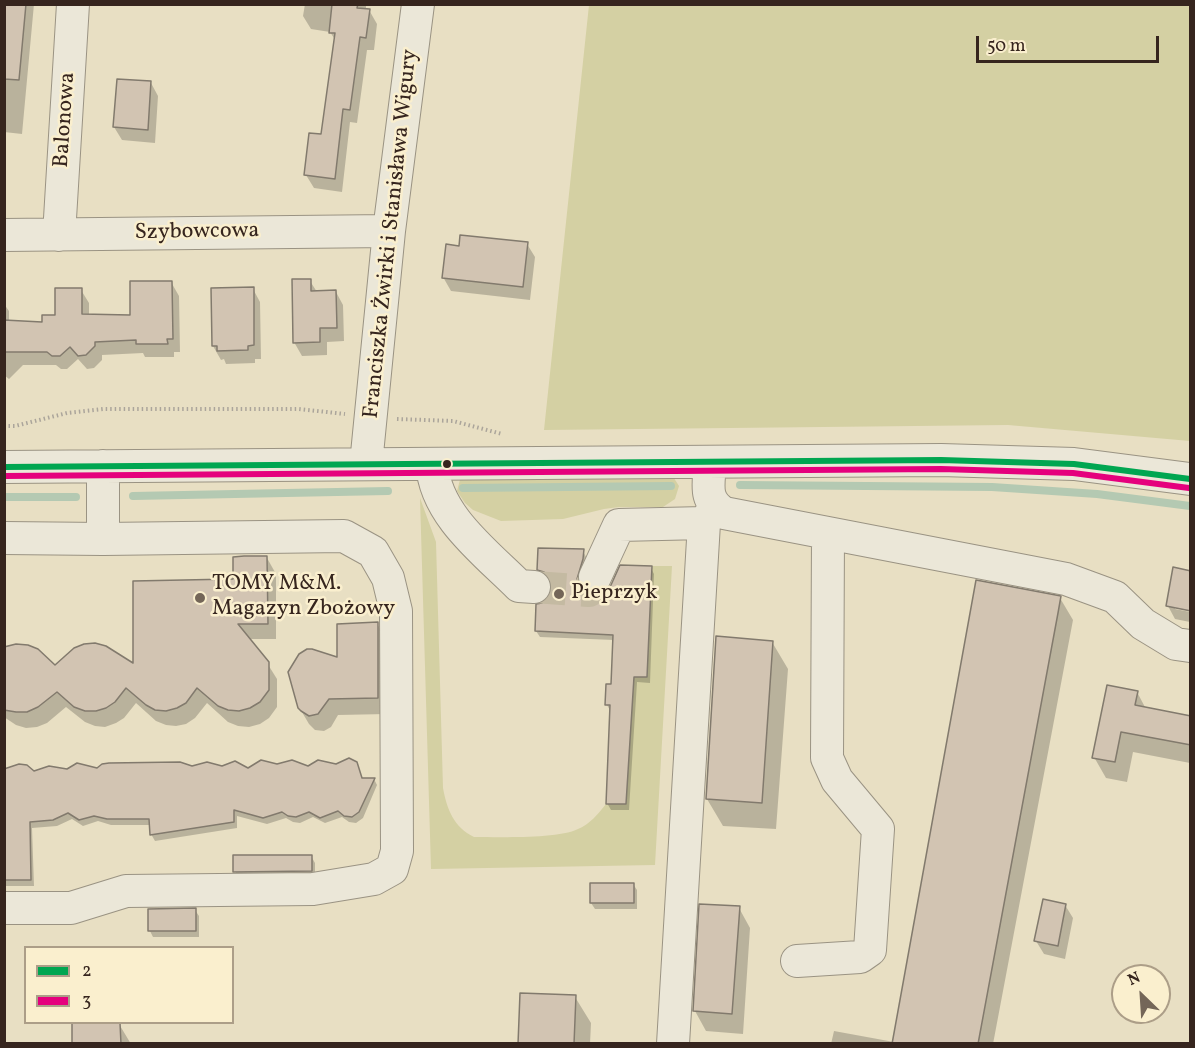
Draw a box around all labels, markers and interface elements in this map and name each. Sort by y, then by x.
scale bar [979,24,1162,62]
text: 50 m [987,34,1026,59]
street label: Franciszka Żwirki i Stanisława Wigury [359,48,425,420]
street label: Balonowa [49,71,83,169]
street label: Szybowcowa [134,219,260,247]
unlabelled marker [441,458,453,470]
place label: TOMY M&M. Magazyn Zbożowy [212,572,395,624]
place label: Pieprzyk [571,581,658,607]
marker: Pieprzyk [552,587,566,601]
marker: TOMY M&M. Magazyn Zbożowy [193,591,207,605]
legend [24,946,234,1024]
text: 2 [82,959,92,984]
north arrow [1111,964,1171,1024]
text: N [1124,967,1144,992]
text: 3 [82,989,91,1014]

